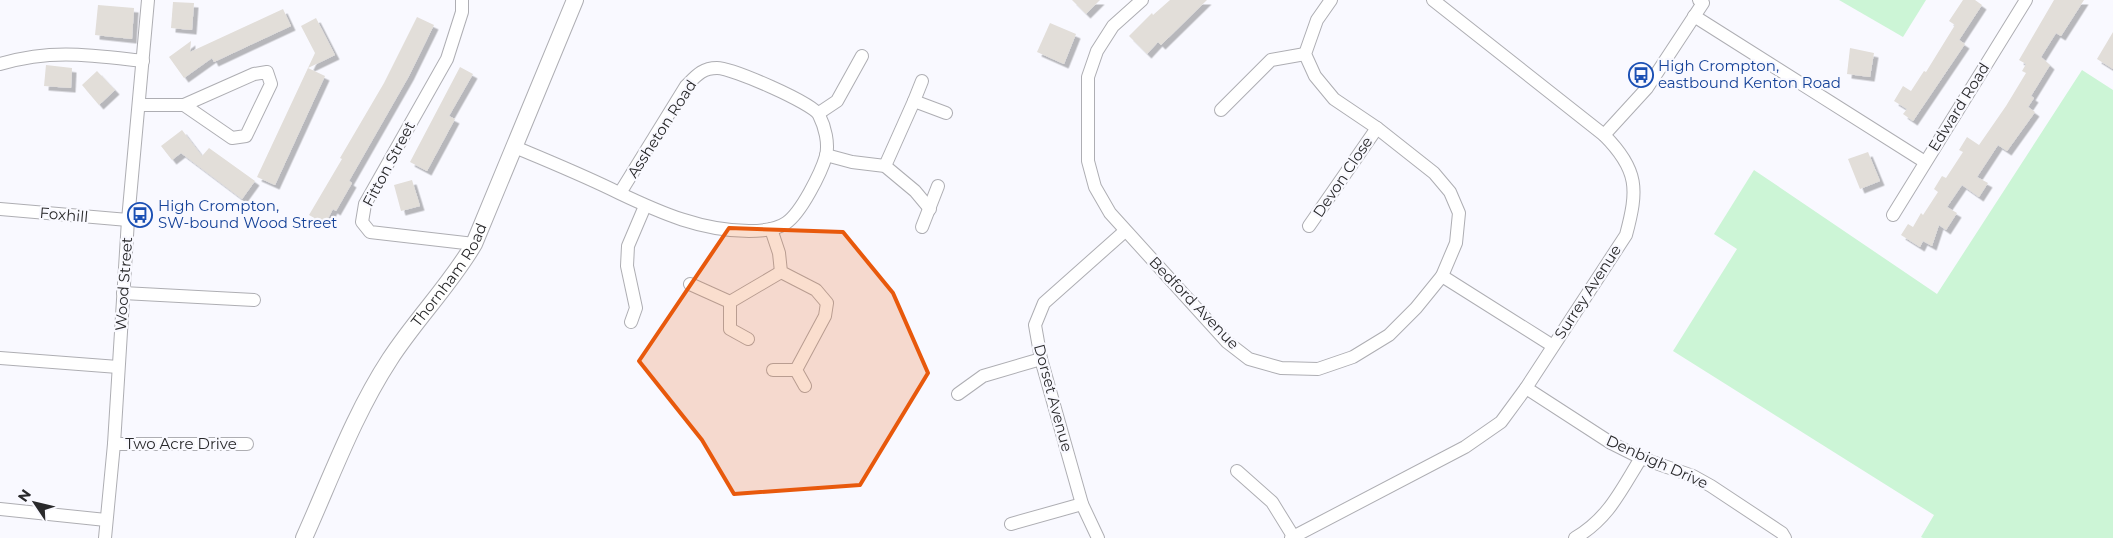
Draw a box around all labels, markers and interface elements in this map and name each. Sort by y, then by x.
place label: High Crompton, eastbound Kenton Road [1658,56,1841,92]
street label: Edward Road [1924,59,1993,155]
bus stop icon: High Crompton, eastbound Kenton Road [1628,62,1654,88]
street label: Assheton Road [623,76,700,181]
street label: Fitton Street [358,118,419,210]
street label: Devon Close [1309,133,1377,221]
place label: High Crompton, SW-bound Wood Street [158,196,337,232]
bus stop icon: High Crompton, SW-bound Wood Street [127,202,153,228]
street label: Foxhill [39,203,89,226]
street label: Thornham Road [407,220,491,330]
street label: Wood Street [111,236,136,332]
street label: Surrey Avenue [1550,241,1625,342]
street label: Bedford Avenue [1145,252,1243,353]
street label: Dorset Avenue [1030,342,1077,454]
street label: Denbigh Drive [1603,431,1711,492]
street label: Two Acre Drive [125,434,237,453]
north arrow [10,478,60,528]
text: N [14,486,35,505]

